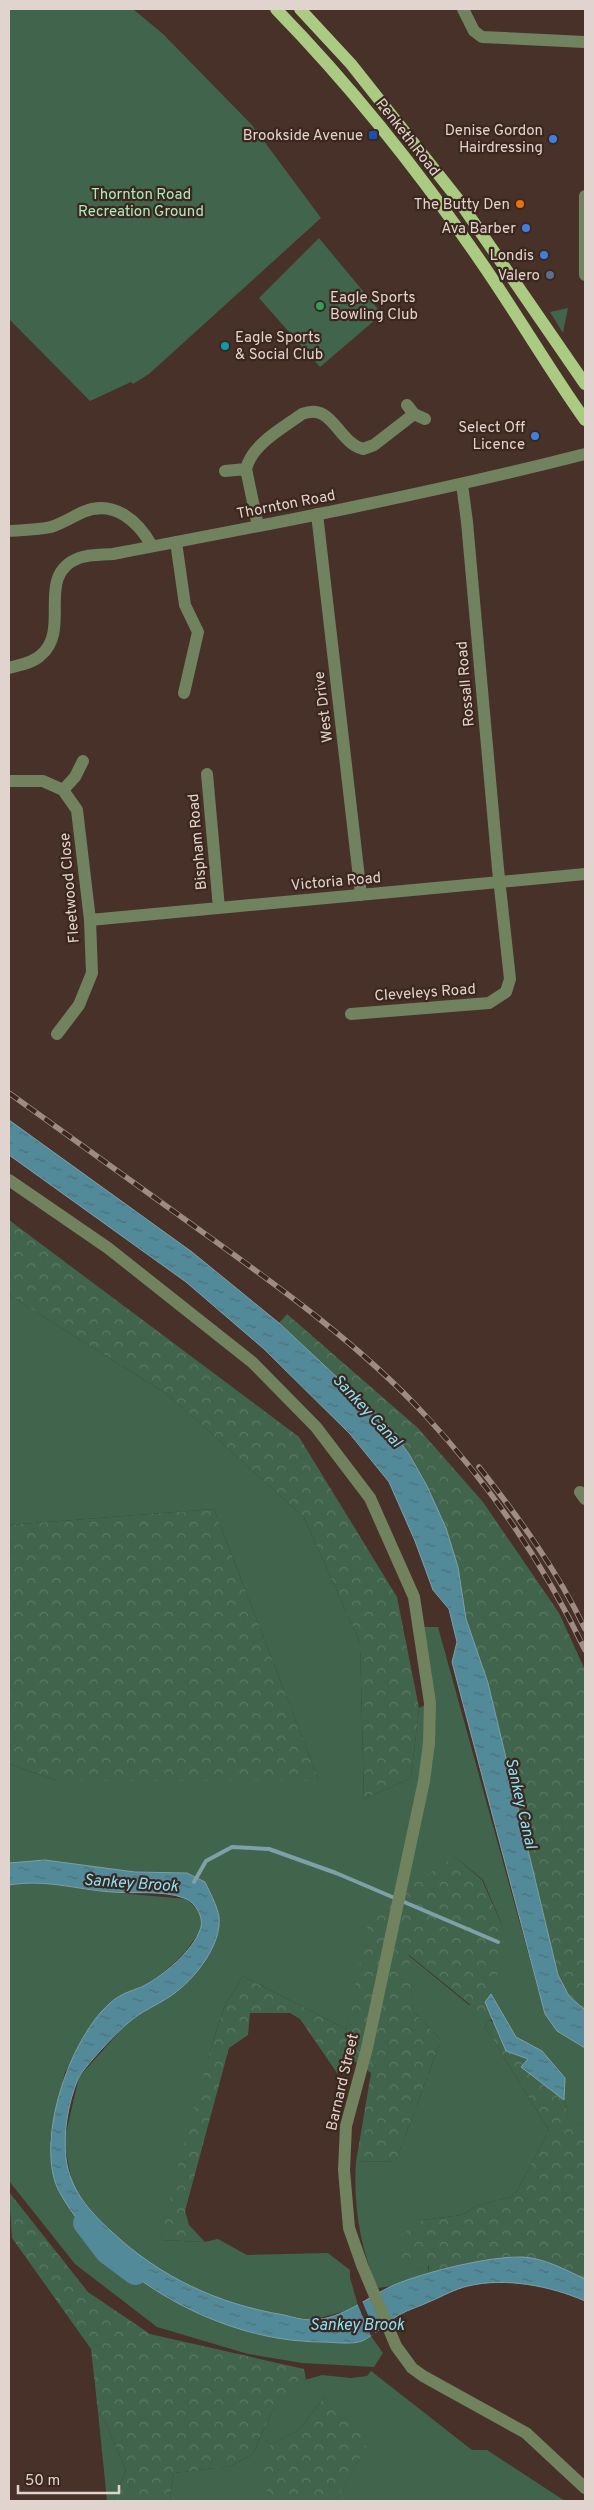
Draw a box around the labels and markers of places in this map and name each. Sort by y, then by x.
place label: Denise Gordon Hairdressing [445,122,543,158]
place label: Brookside Avenue [243,127,363,146]
marker: Brookside Avenue [367,129,379,141]
marker: Denise Gordon Hairdressing [547,133,559,145]
place label: The Butty Den [414,196,510,215]
marker: The Butty Den [514,198,526,210]
place label: Ava Barber [441,220,516,239]
marker: Ava Barber [520,222,532,234]
place label: Londis [489,247,534,266]
marker: Londis [538,249,550,261]
place label: Valero [497,267,540,286]
marker: Valero [544,269,556,281]
place label: Eagle Sports Bowling Club [330,289,418,325]
marker: Eagle Sports Bowling Club [314,300,326,312]
place label: Eagle Sports & Social Club [235,329,323,365]
marker: Eagle Sports & Social Club [219,340,231,352]
place label: Select Off Licence [458,419,525,455]
marker: Select Off Licence [529,430,541,442]

